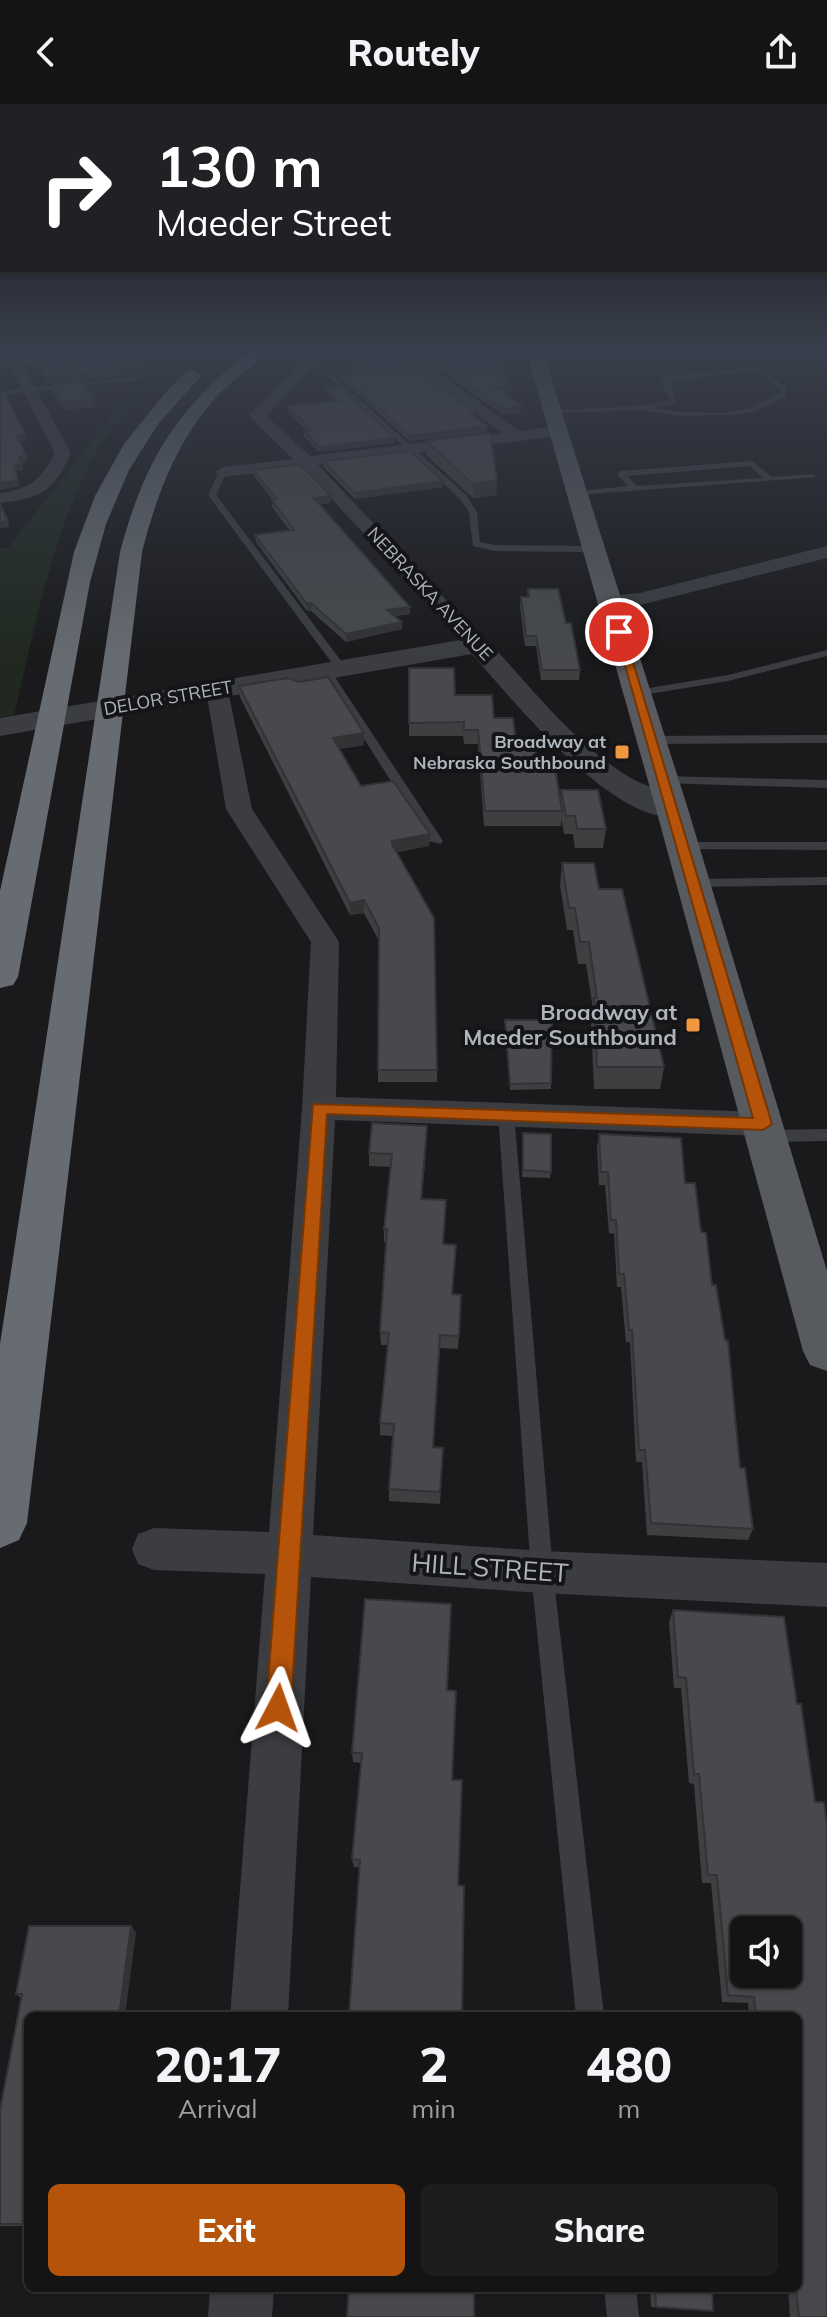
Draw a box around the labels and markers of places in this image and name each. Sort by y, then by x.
pin [585,598,653,666]
place label: Broadway at Nebraska Southbound [413,730,606,774]
marker: Broadway at Nebraska Southbound [613,743,631,761]
place label: Broadway at Maeder Southbound [463,998,677,1051]
marker: Broadway at Maeder Southbound [684,1016,702,1034]

